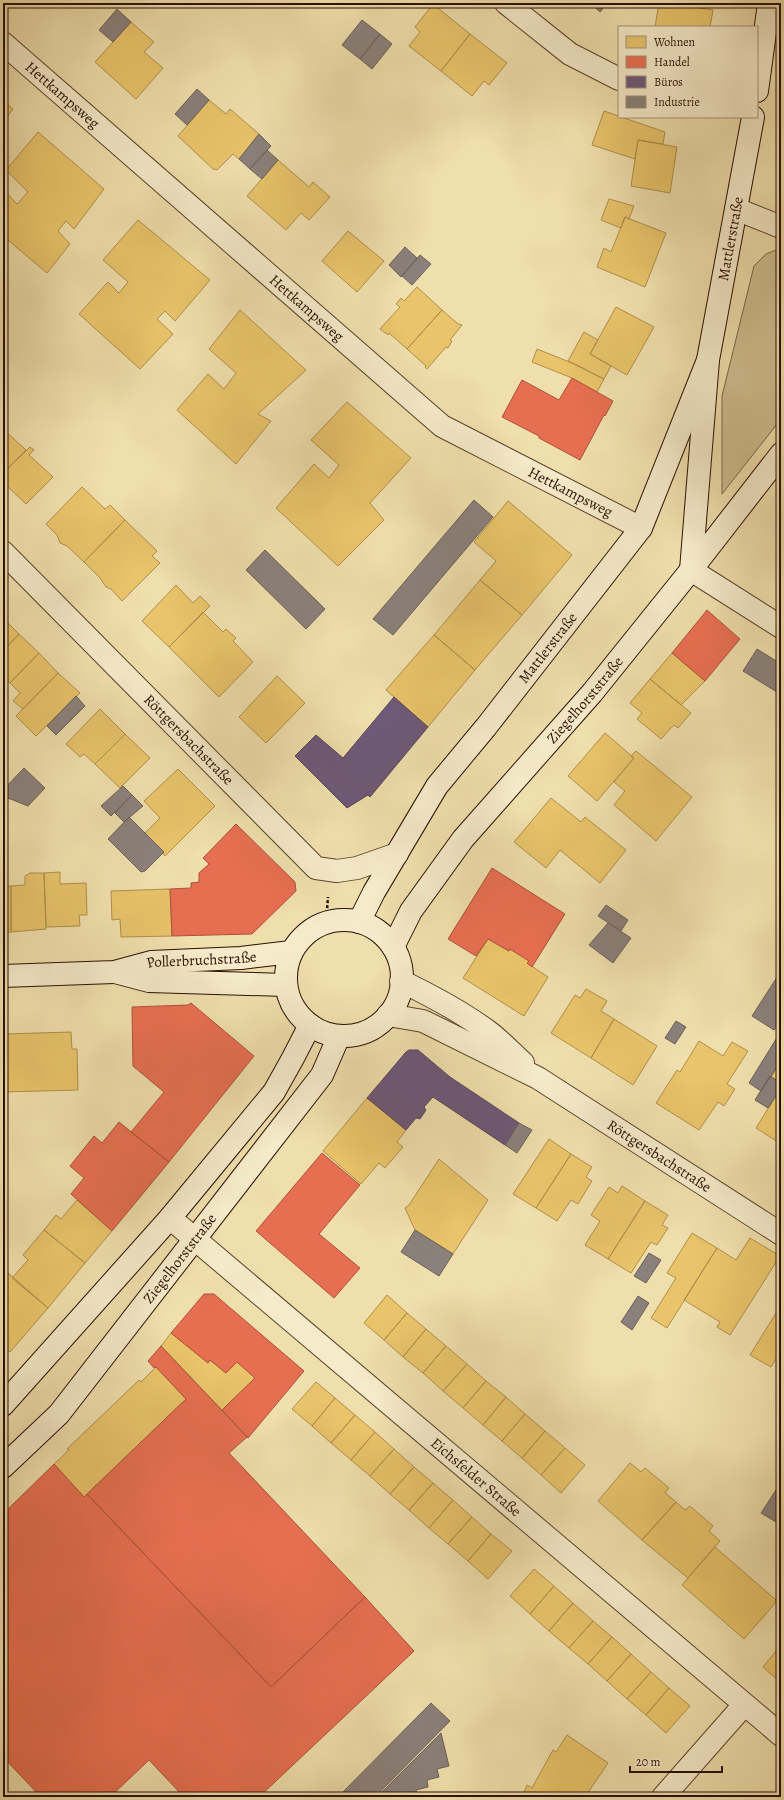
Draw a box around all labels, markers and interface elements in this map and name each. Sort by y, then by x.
legend [618,26,758,118]
text: Wohnen [653,34,696,50]
text: Handel [654,54,690,70]
street label: Hettkampsweg [21,57,104,133]
text: Büros [654,74,683,90]
text: Industrie [654,94,700,110]
street label: Mattlerstraße [713,195,748,282]
street label: Hettkampsweg [265,270,349,346]
street label: Hettkampsweg [525,462,617,522]
street label: Mattlerstraße [514,608,582,687]
street label: Ziegelhorststraße [542,652,628,748]
street label: Röttgersbachstraße [139,690,238,790]
street label: Pollerbruchstraße [144,946,258,973]
street label: Röttgersbachstraße [603,1115,716,1197]
street label: Ziegelhorststraße [138,1209,221,1308]
street label: Eichsfelder Straße [427,1433,526,1521]
scale bar [630,1748,722,1774]
text: 20 m [636,1754,660,1770]

